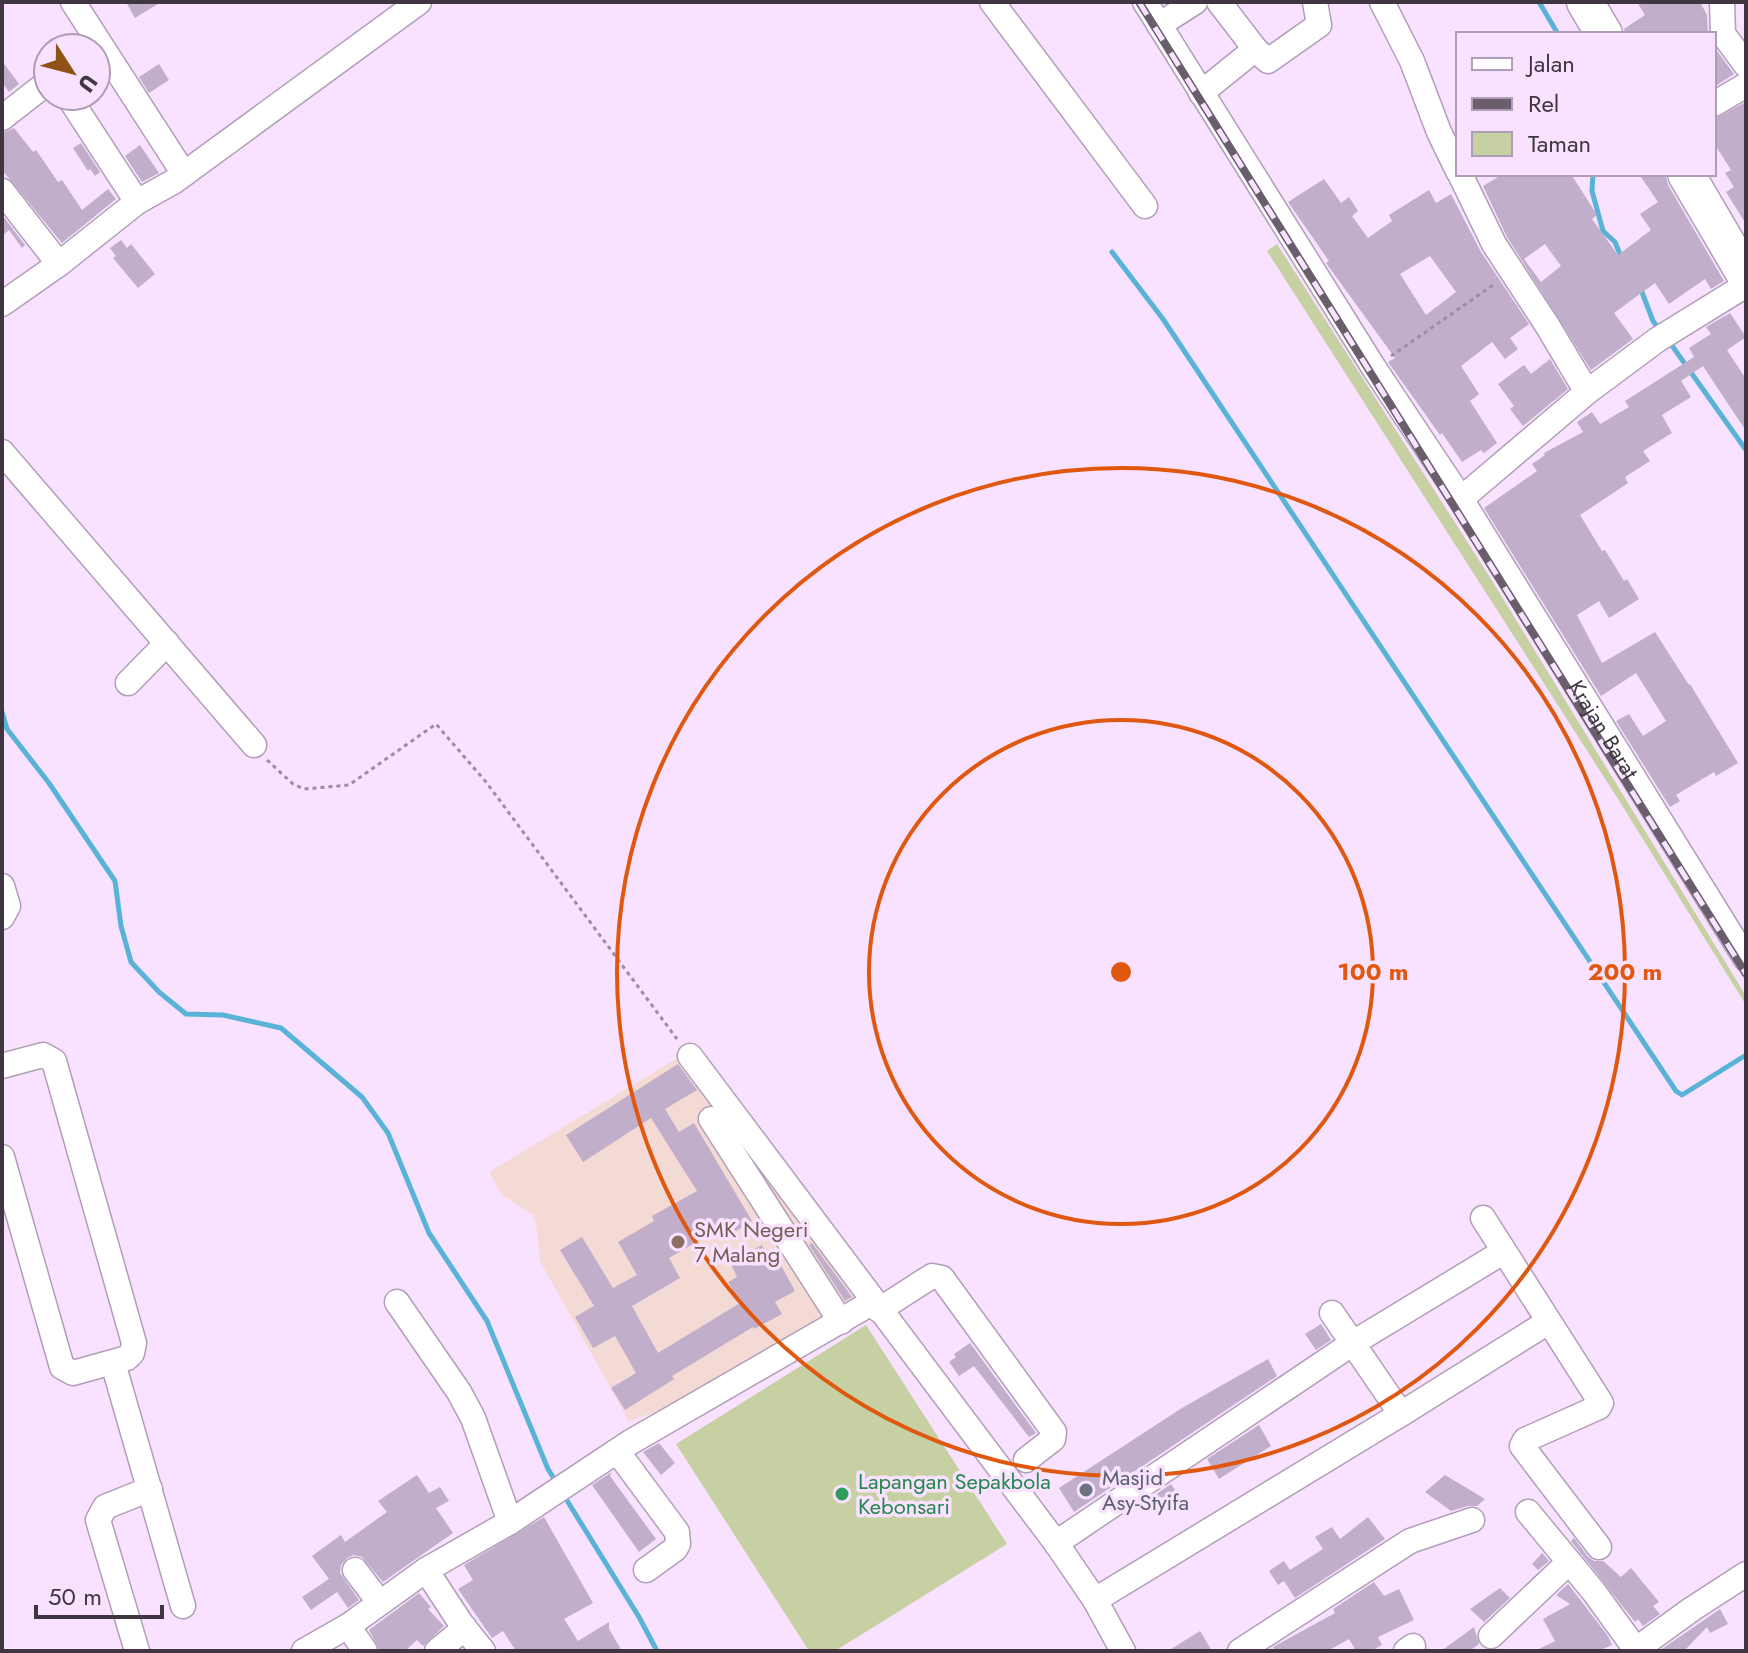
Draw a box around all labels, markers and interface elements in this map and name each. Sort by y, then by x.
north arrow [32,32,112,112]
legend [1456,32,1716,176]
text: Jalan [1525,46,1575,81]
text: U [71,68,106,99]
text: Rel [1528,86,1559,121]
text: Taman [1528,126,1591,161]
street label: Krajan Barat [1561,674,1647,786]
text: 100 m [1338,954,1408,989]
text: 200 m [1588,954,1662,989]
centre of rings [1107,958,1135,986]
place label: SMK Negeri 7 Malang [694,1213,808,1270]
marker: SMK Negeri 7 Malang [669,1233,687,1251]
place label: Masjid Asy-Styifa [1102,1461,1189,1518]
place label: Lapangan Sepakbola Kebonsari [858,1465,1051,1522]
marker: Masjid Asy-Styifa [1077,1481,1095,1499]
marker: Lapangan Sepakbola Kebonsari [833,1485,851,1503]
scale bar [36,1569,162,1619]
text: 50 m [48,1579,102,1614]

